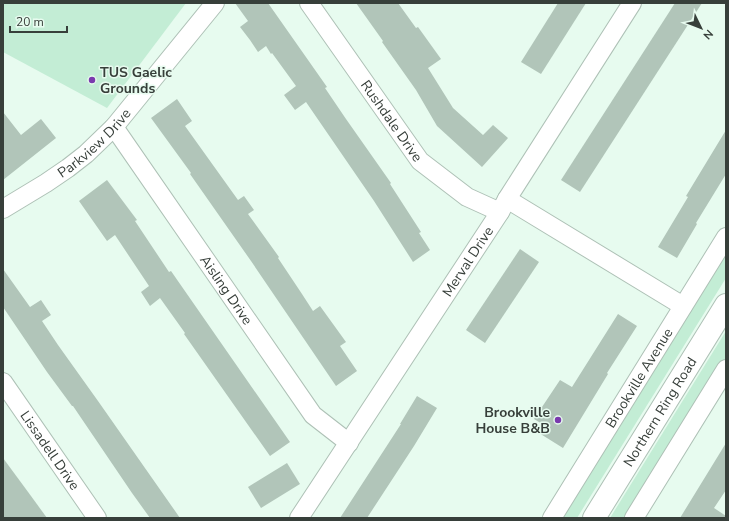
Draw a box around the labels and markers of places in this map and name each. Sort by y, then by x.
place label: TUS Gaelic Grounds [100,63,172,98]
marker: TUS Gaelic Grounds [87,75,97,85]
place label: Brookville House B&B [475,403,550,438]
marker: Brookville House B&B [553,415,563,425]

